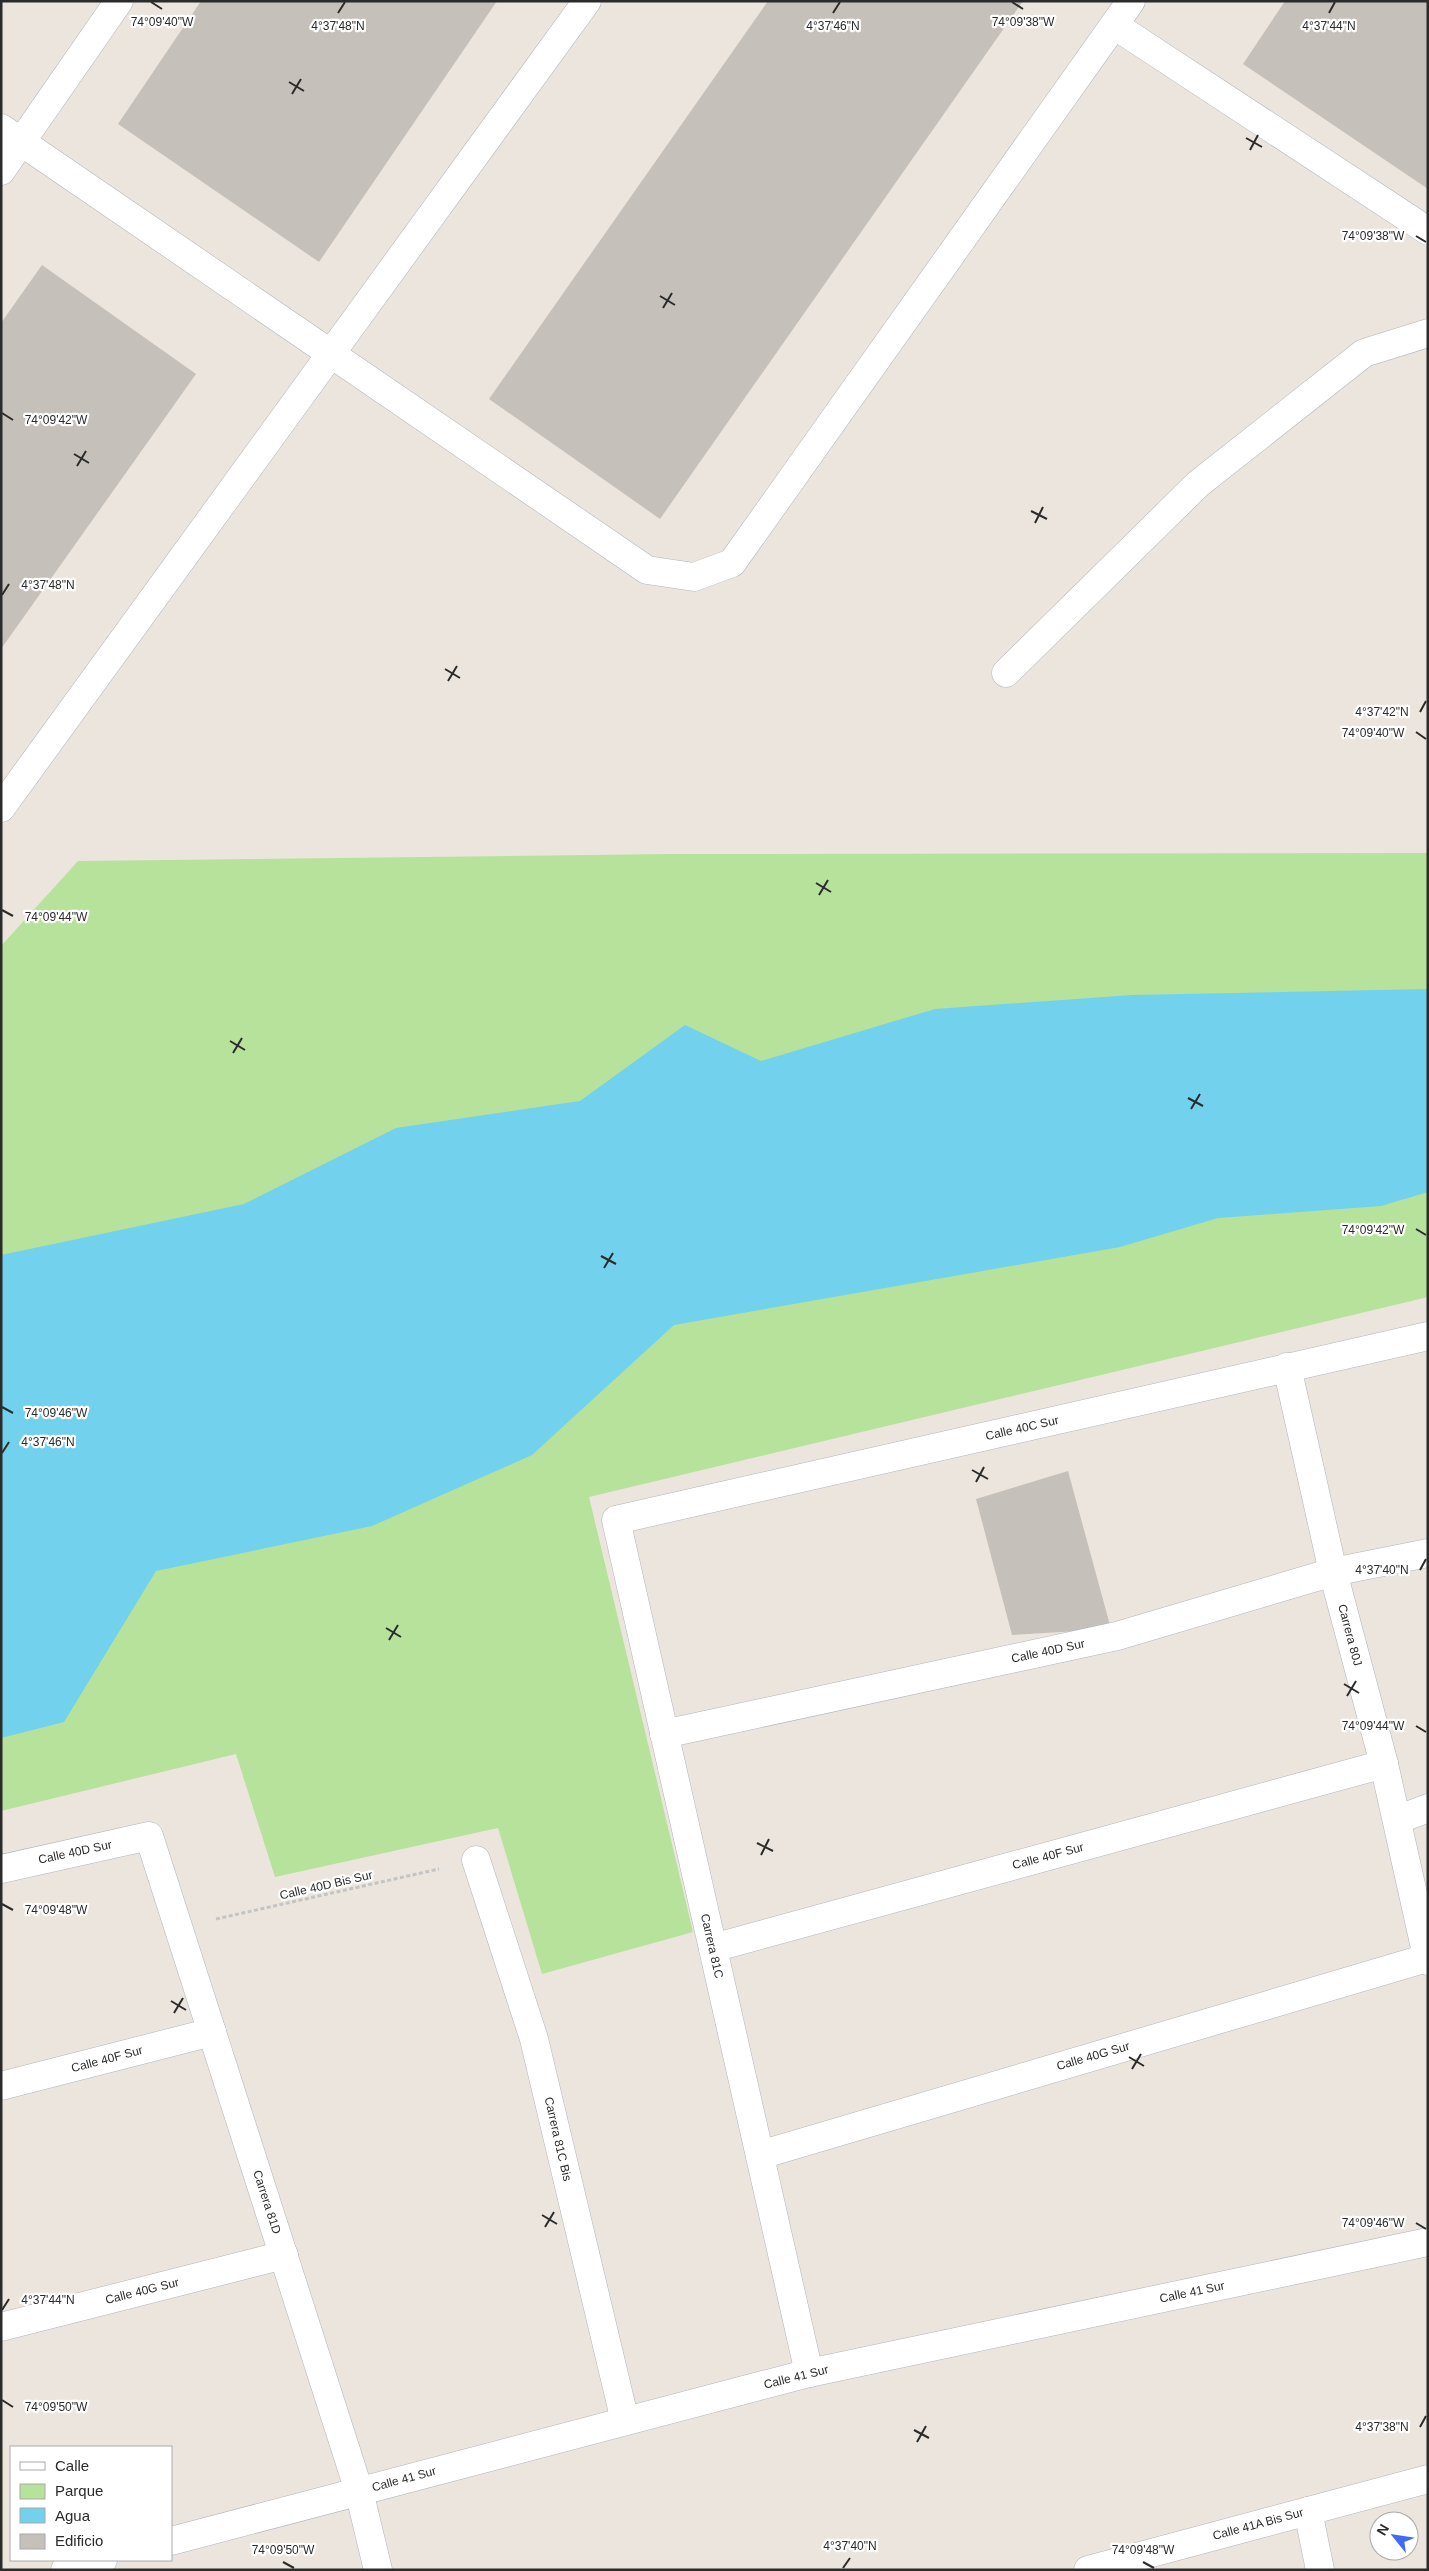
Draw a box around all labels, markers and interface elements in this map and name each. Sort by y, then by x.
text: 74°09'40"W [131,15,194,29]
text: 74°09'38"W [992,15,1055,29]
text: 4°37'48"N [311,19,365,33]
text: 4°37'46"N [806,19,860,33]
text: 4°37'44"N [1302,19,1356,33]
text: 74°09'38"W [1342,229,1405,243]
text: 74°09'42"W [25,413,88,427]
text: 4°37'48"N [21,578,75,592]
text: 4°37'42"N [1355,705,1409,719]
text: 74°09'40"W [1342,726,1405,740]
text: 74°09'44"W [25,910,88,924]
text: 74°09'42"W [1342,1223,1405,1237]
text: 74°09'46"W [25,1406,88,1420]
street label: Calle 40C Sur [984,1413,1060,1443]
text: 4°37'46"N [21,1435,75,1449]
text: 4°37'40"N [1355,1563,1409,1577]
street label: Carrera 80J [1335,1603,1365,1667]
street label: Calle 40D Sur [1010,1636,1086,1666]
text: 74°09'44"W [1342,1719,1405,1733]
street label: Calle 40D Sur [37,1837,113,1867]
street label: Calle 40F Sur [1011,1840,1085,1872]
street label: Calle 40D Bis Sur [278,1868,374,1902]
text: 74°09'48"W [25,1903,88,1917]
street label: Carrera 81C [698,1912,726,1980]
street label: Calle 40G Sur [1055,2039,1131,2073]
street label: Calle 40F Sur [70,2043,144,2075]
street label: Carrera 81C Bis [542,2096,574,2182]
street label: Carrera 81D [250,2168,284,2236]
text: 74°09'46"W [1342,2216,1405,2230]
street label: Calle 40G Sur [104,2275,180,2307]
street label: Calle 41 Sur [1158,2278,1226,2306]
text: 4°37'44"N [21,2293,75,2307]
street label: Calle 41 Sur [762,2362,830,2392]
text: 74°09'50"W [25,2400,88,2414]
text: 4°37'38"N [1355,2420,1409,2434]
legend [10,2446,172,2561]
text: Calle [55,2457,89,2474]
street label: Calle 41 Sur [370,2464,438,2494]
text: Parque [55,2482,103,2499]
street label: Calle 41A Bis Sur [1211,2505,1305,2543]
text: Agua [55,2507,91,2524]
north arrow [1369,2511,1419,2561]
text: N [1373,2521,1392,2538]
text: Edificio [55,2532,103,2549]
text: 4°37'40"N [823,2539,877,2553]
text: 74°09'50"W [252,2543,315,2557]
text: 74°09'48"W [1112,2543,1175,2557]

